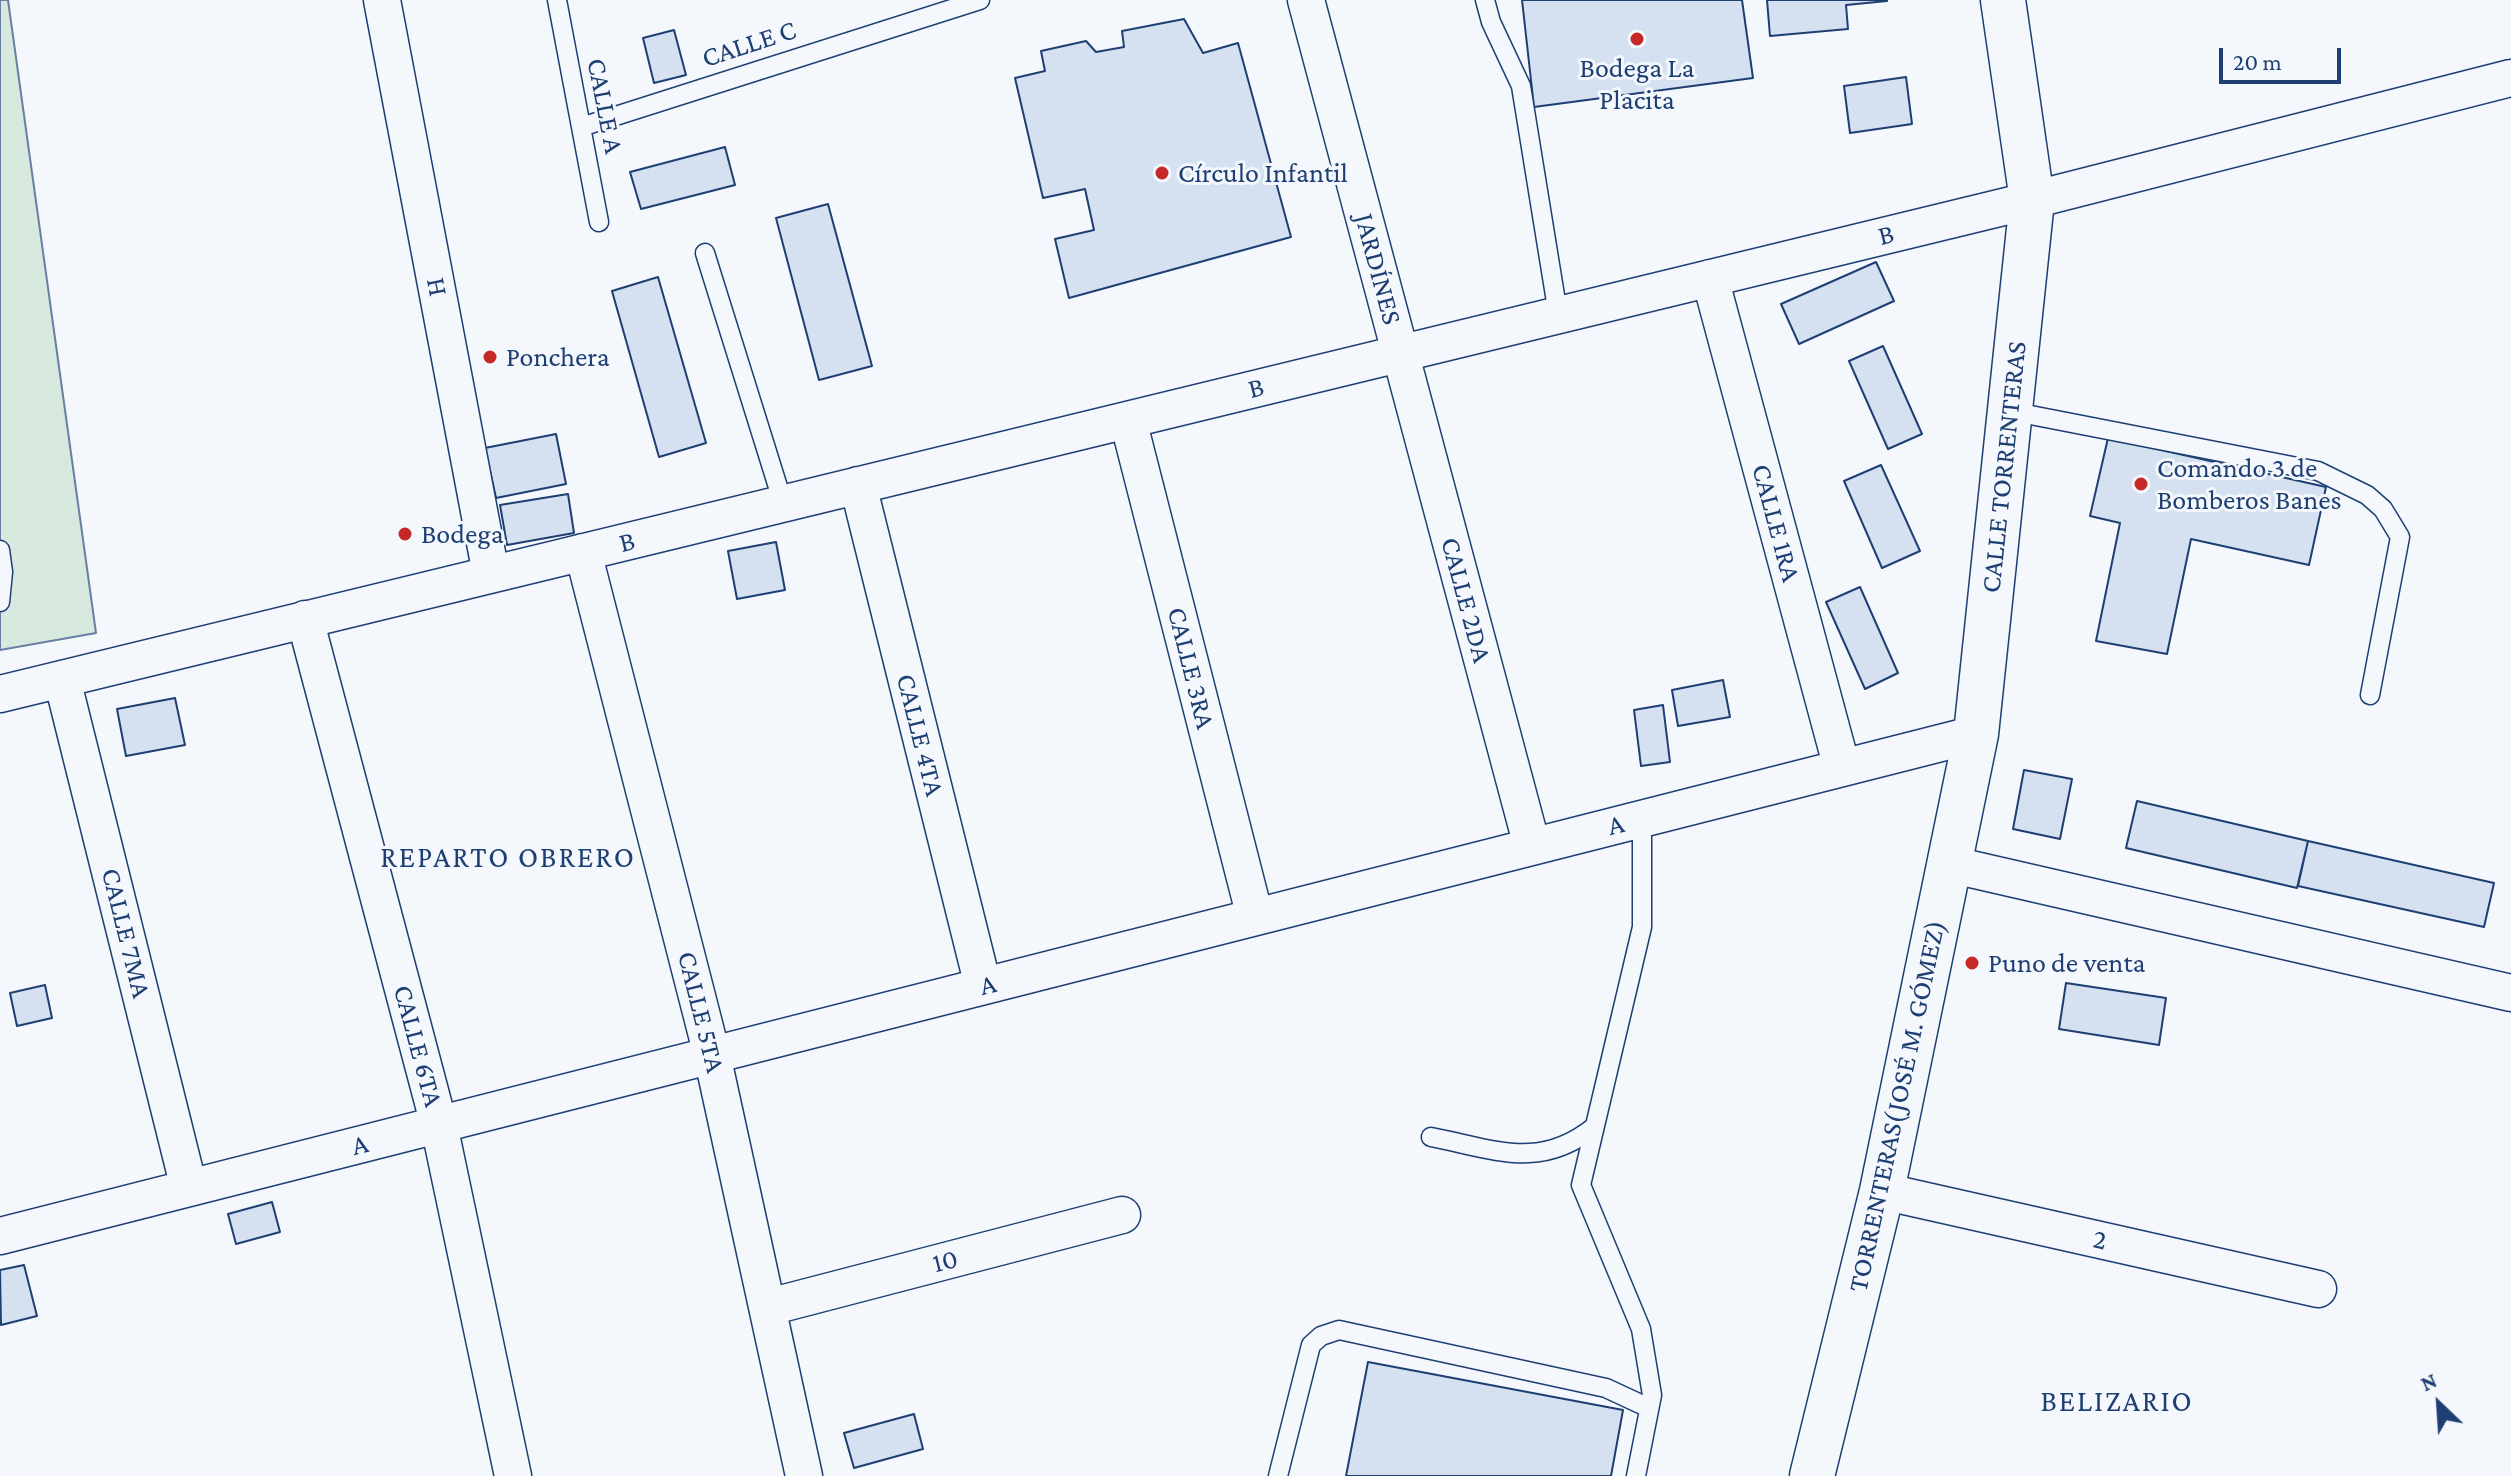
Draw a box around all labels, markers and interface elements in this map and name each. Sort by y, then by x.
street label: CALLE C [698,13,800,75]
marker: Bodega La Placita [1628,30,1646,48]
scale bar [2223,32,2345,82]
text: 20 m [2233,48,2282,75]
place label: Bodega La Placita [1580,51,1694,117]
street label: CALLE A [579,55,631,157]
place label: Círculo Infantil [1178,156,1348,190]
marker: Círculo Infantil [1153,164,1171,182]
street label: JARDÍNES [1347,210,1409,328]
street label: B [1875,217,1897,253]
street label: H [419,275,455,299]
street label: CALLE TORRENTERAS [1974,339,2034,595]
place label: Ponchera [506,340,610,374]
marker: Ponchera [481,348,499,366]
street label: B [1245,370,1267,406]
place label: Comando 3 de Bomberos Banes [2157,451,2341,517]
street label: CALLE 1RA [1744,460,1808,586]
marker: Comando 3 de Bomberos Banes [2132,475,2150,493]
place label: Bodega [421,517,504,551]
street label: B [616,524,638,560]
marker: Bodega [396,525,414,543]
street label: CALLE 2DA [1433,534,1499,666]
street label: CALLE 3RA [1160,604,1222,732]
street label: CALLE 4TA [889,670,951,800]
street label: A [1604,807,1628,843]
district label: REPARTO OBRERO [380,840,636,876]
street label: CALLE 7MA [94,865,158,1001]
street label: TORRENTERAS(JOSÉ M. GÓMEZ) [1841,917,1953,1295]
place label: Puno de venta [1988,946,2145,980]
street label: CALLE 5TA [670,948,732,1076]
marker: Puno de venta [1963,954,1981,972]
street label: A [976,967,1000,1003]
street label: CALLE 6TA [386,981,450,1111]
street label: A [348,1127,372,1163]
street label: 2 [2090,1222,2110,1258]
street label: 10 [929,1242,961,1280]
north arrow [2399,1364,2479,1444]
text: N [2417,1367,2441,1396]
district label: BELIZARIO [2040,1384,2194,1420]

